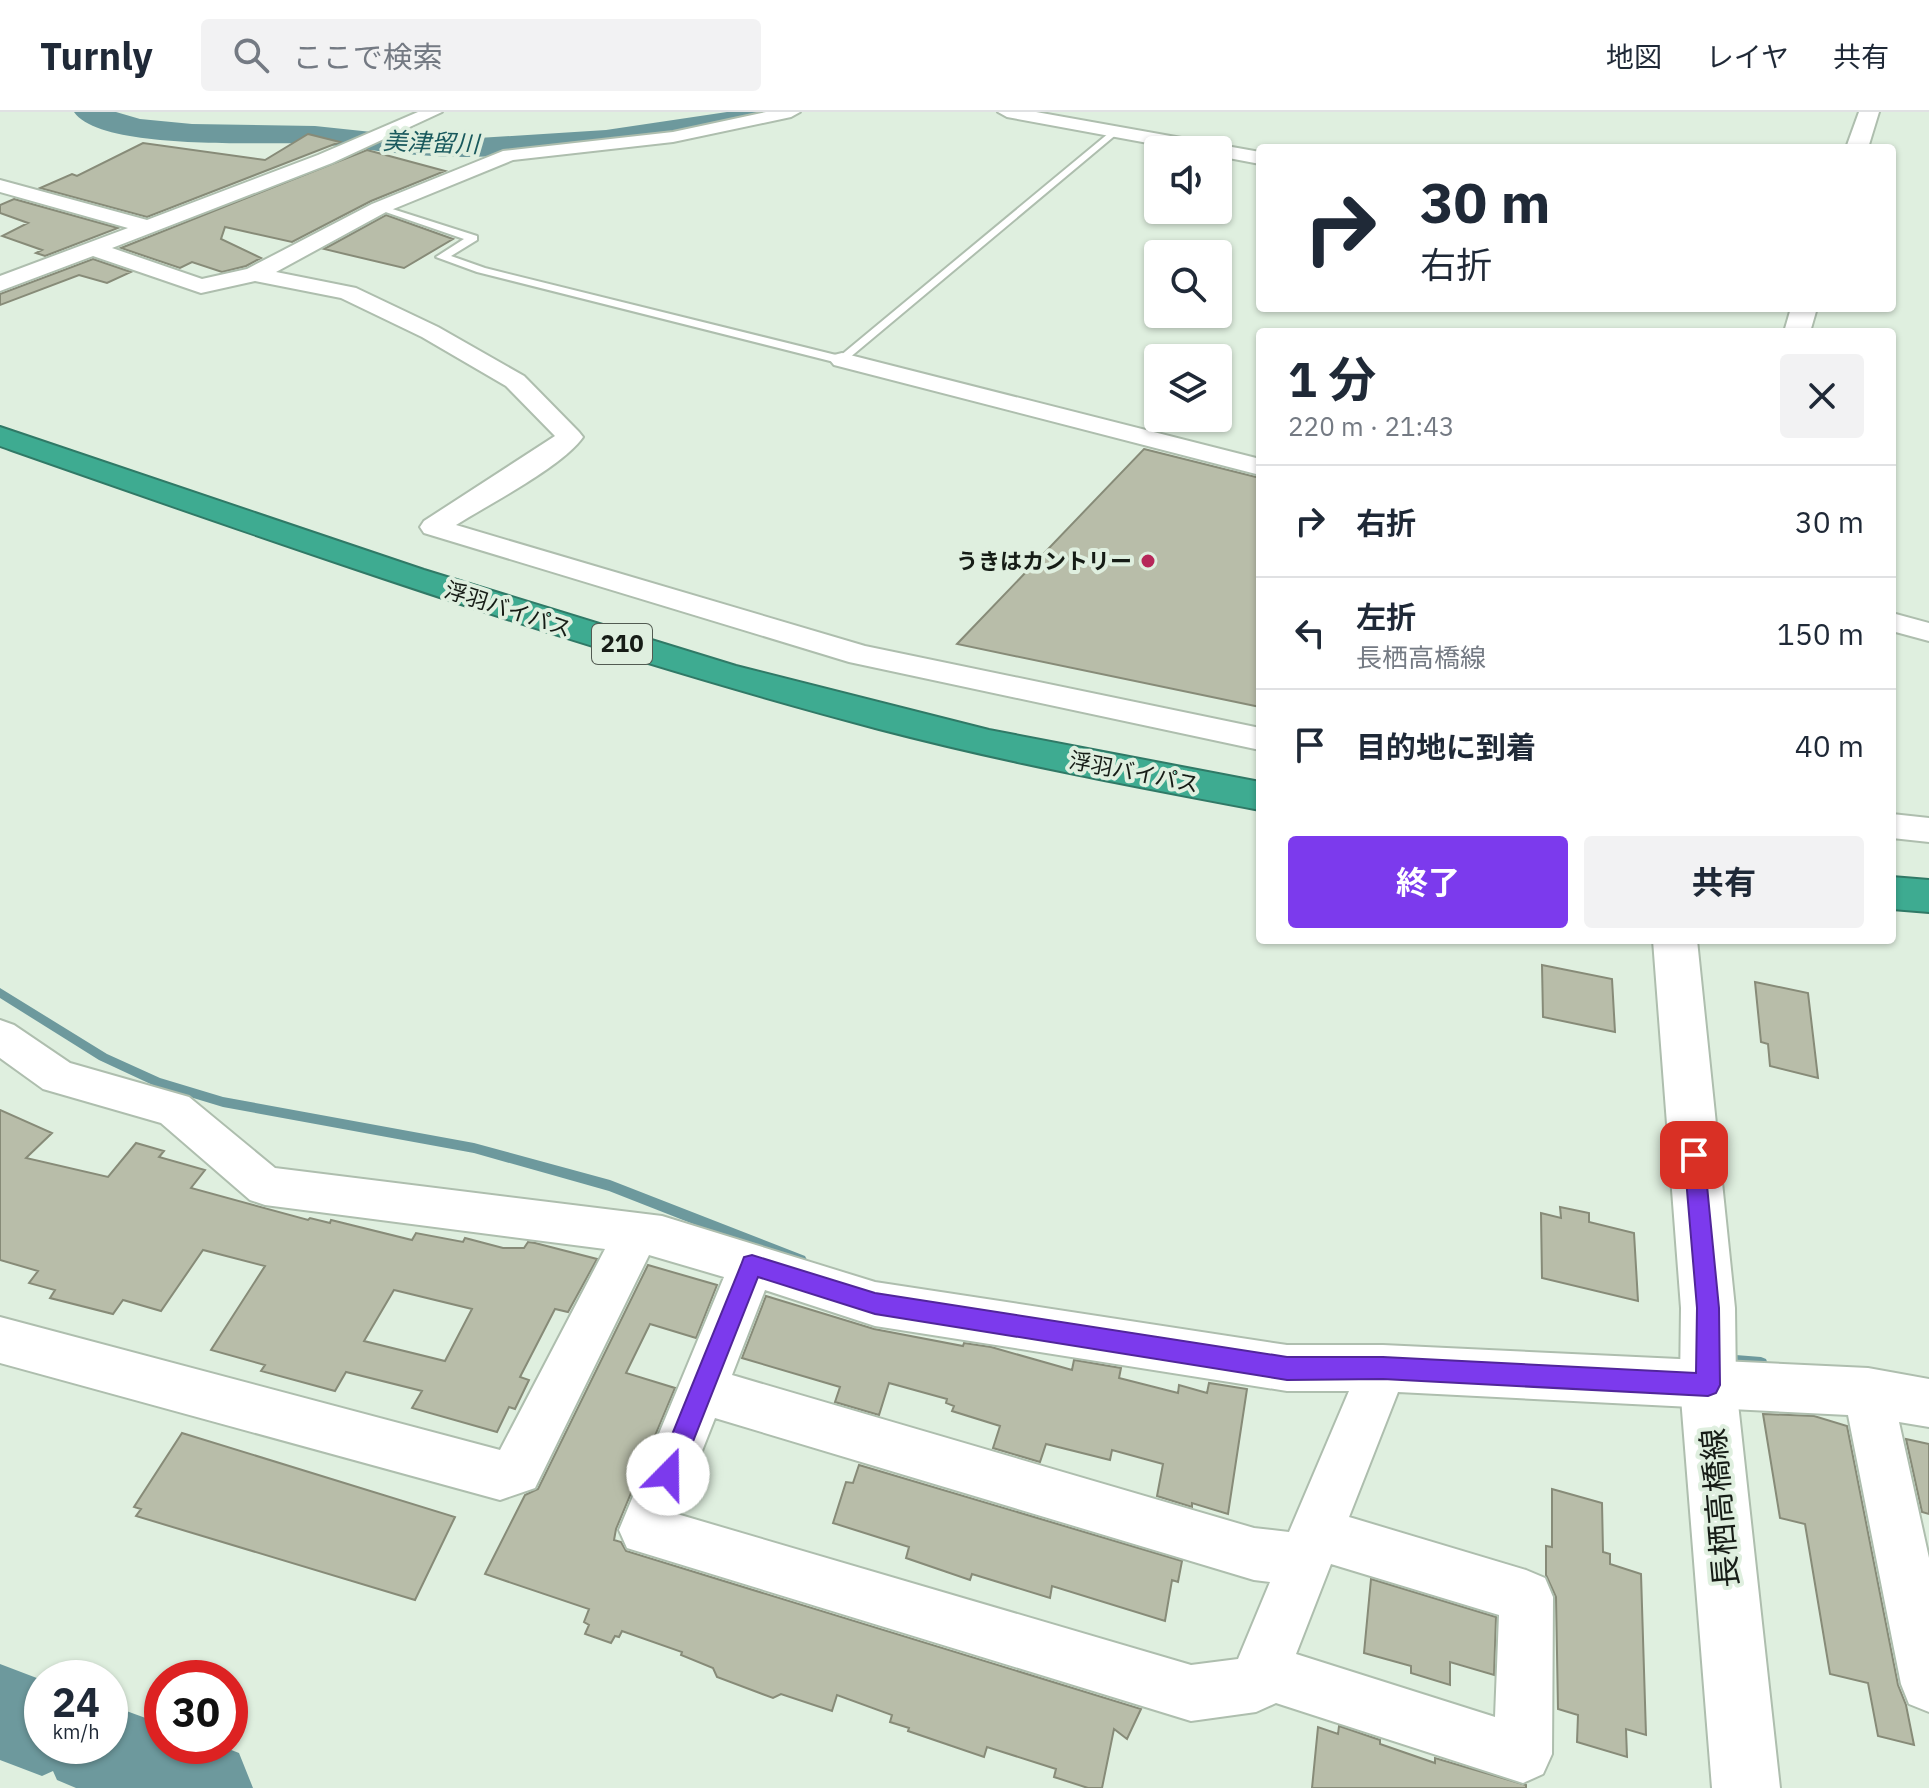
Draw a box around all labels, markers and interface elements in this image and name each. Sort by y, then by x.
search box [201,19,761,91]
text: Turnly [40,31,153,80]
icon: search [229,33,273,77]
text: ここで検索 [293,37,443,76]
text: 地図 [1606,38,1662,75]
text: レイヤ [1706,38,1789,75]
text: 共有 [1833,38,1889,75]
water label: 美津留川 [383,124,483,160]
map controls [1144,136,1232,432]
button: sound [1144,136,1232,224]
text: 30 m [1420,166,1550,238]
icon: right [1288,176,1392,280]
button: search [1144,240,1232,328]
text: 右折 [1420,241,1492,288]
button: layers [1144,344,1232,432]
text: 1 分 [1288,348,1376,410]
button: close [1780,354,1864,438]
text: 220 m · 21:43 [1288,409,1454,443]
icon: right [1288,499,1332,543]
text: 30 m [1795,502,1864,541]
text: 右折 [1356,503,1416,542]
place label: うきはカントリー [956,546,1132,575]
marker: うきはカントリー [1139,552,1157,570]
street label: 浮羽バイパス [441,574,575,643]
text: 左折 [1356,597,1416,636]
icon: left [1288,611,1332,655]
text: 150 m [1777,614,1864,653]
road number: 210 [592,624,652,664]
text: 長栖高橋線 [1356,640,1486,674]
icon: arrive [1288,723,1332,767]
text: 40 m [1795,726,1864,765]
text: 目的地に到着 [1356,727,1536,766]
street label: 浮羽バイパス [1067,745,1201,798]
button: 終了 [1288,836,1568,928]
button: 共有 [1584,836,1864,928]
pin [1660,1121,1728,1189]
icon: arrive [1672,1133,1716,1177]
street label: 長栖高橋線 [1691,1427,1747,1590]
position arrow [626,1432,710,1516]
speed limit sign: 30 [144,1660,248,1764]
text: 24 [52,1676,100,1728]
text: km/h [52,1718,100,1745]

